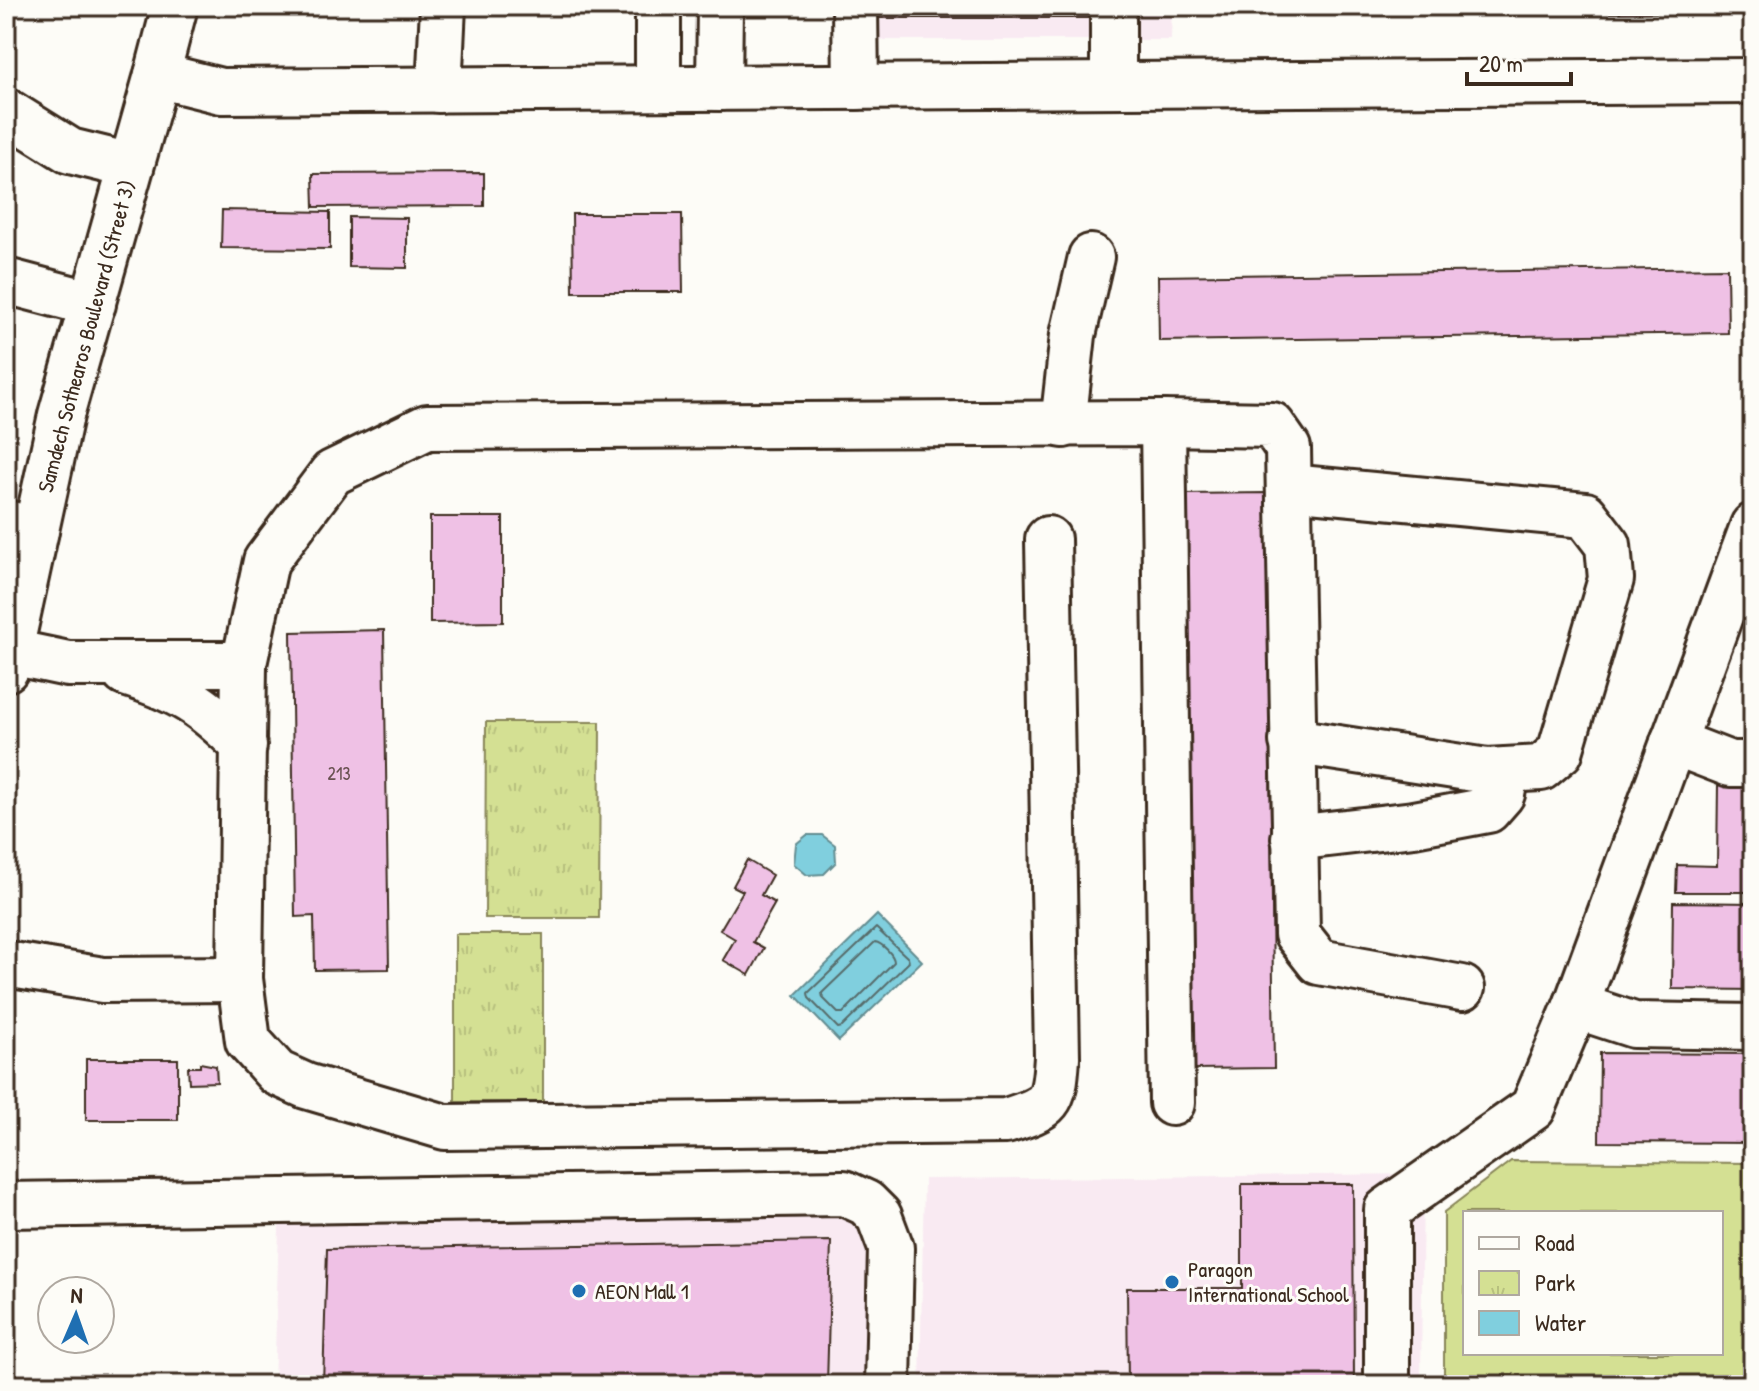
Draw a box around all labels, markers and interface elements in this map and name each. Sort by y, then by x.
scale bar [1467,36,1571,86]
text: 20 m [1479,47,1523,79]
street label: Samdech Sothearos Boulevard (Street 3) [30,176,142,496]
house number: 213 [327,761,351,786]
legend [1463,1211,1723,1355]
text: Road [1535,1226,1574,1258]
place label: Paragon International School [1188,1254,1349,1309]
text: Park [1535,1266,1575,1298]
marker: Paragon International School [1163,1273,1181,1291]
north arrow [36,1275,116,1355]
place label: AEON Mall 1 [595,1276,689,1306]
text: N [70,1280,83,1310]
marker: AEON Mall 1 [570,1282,588,1300]
text: Water [1535,1306,1586,1338]

